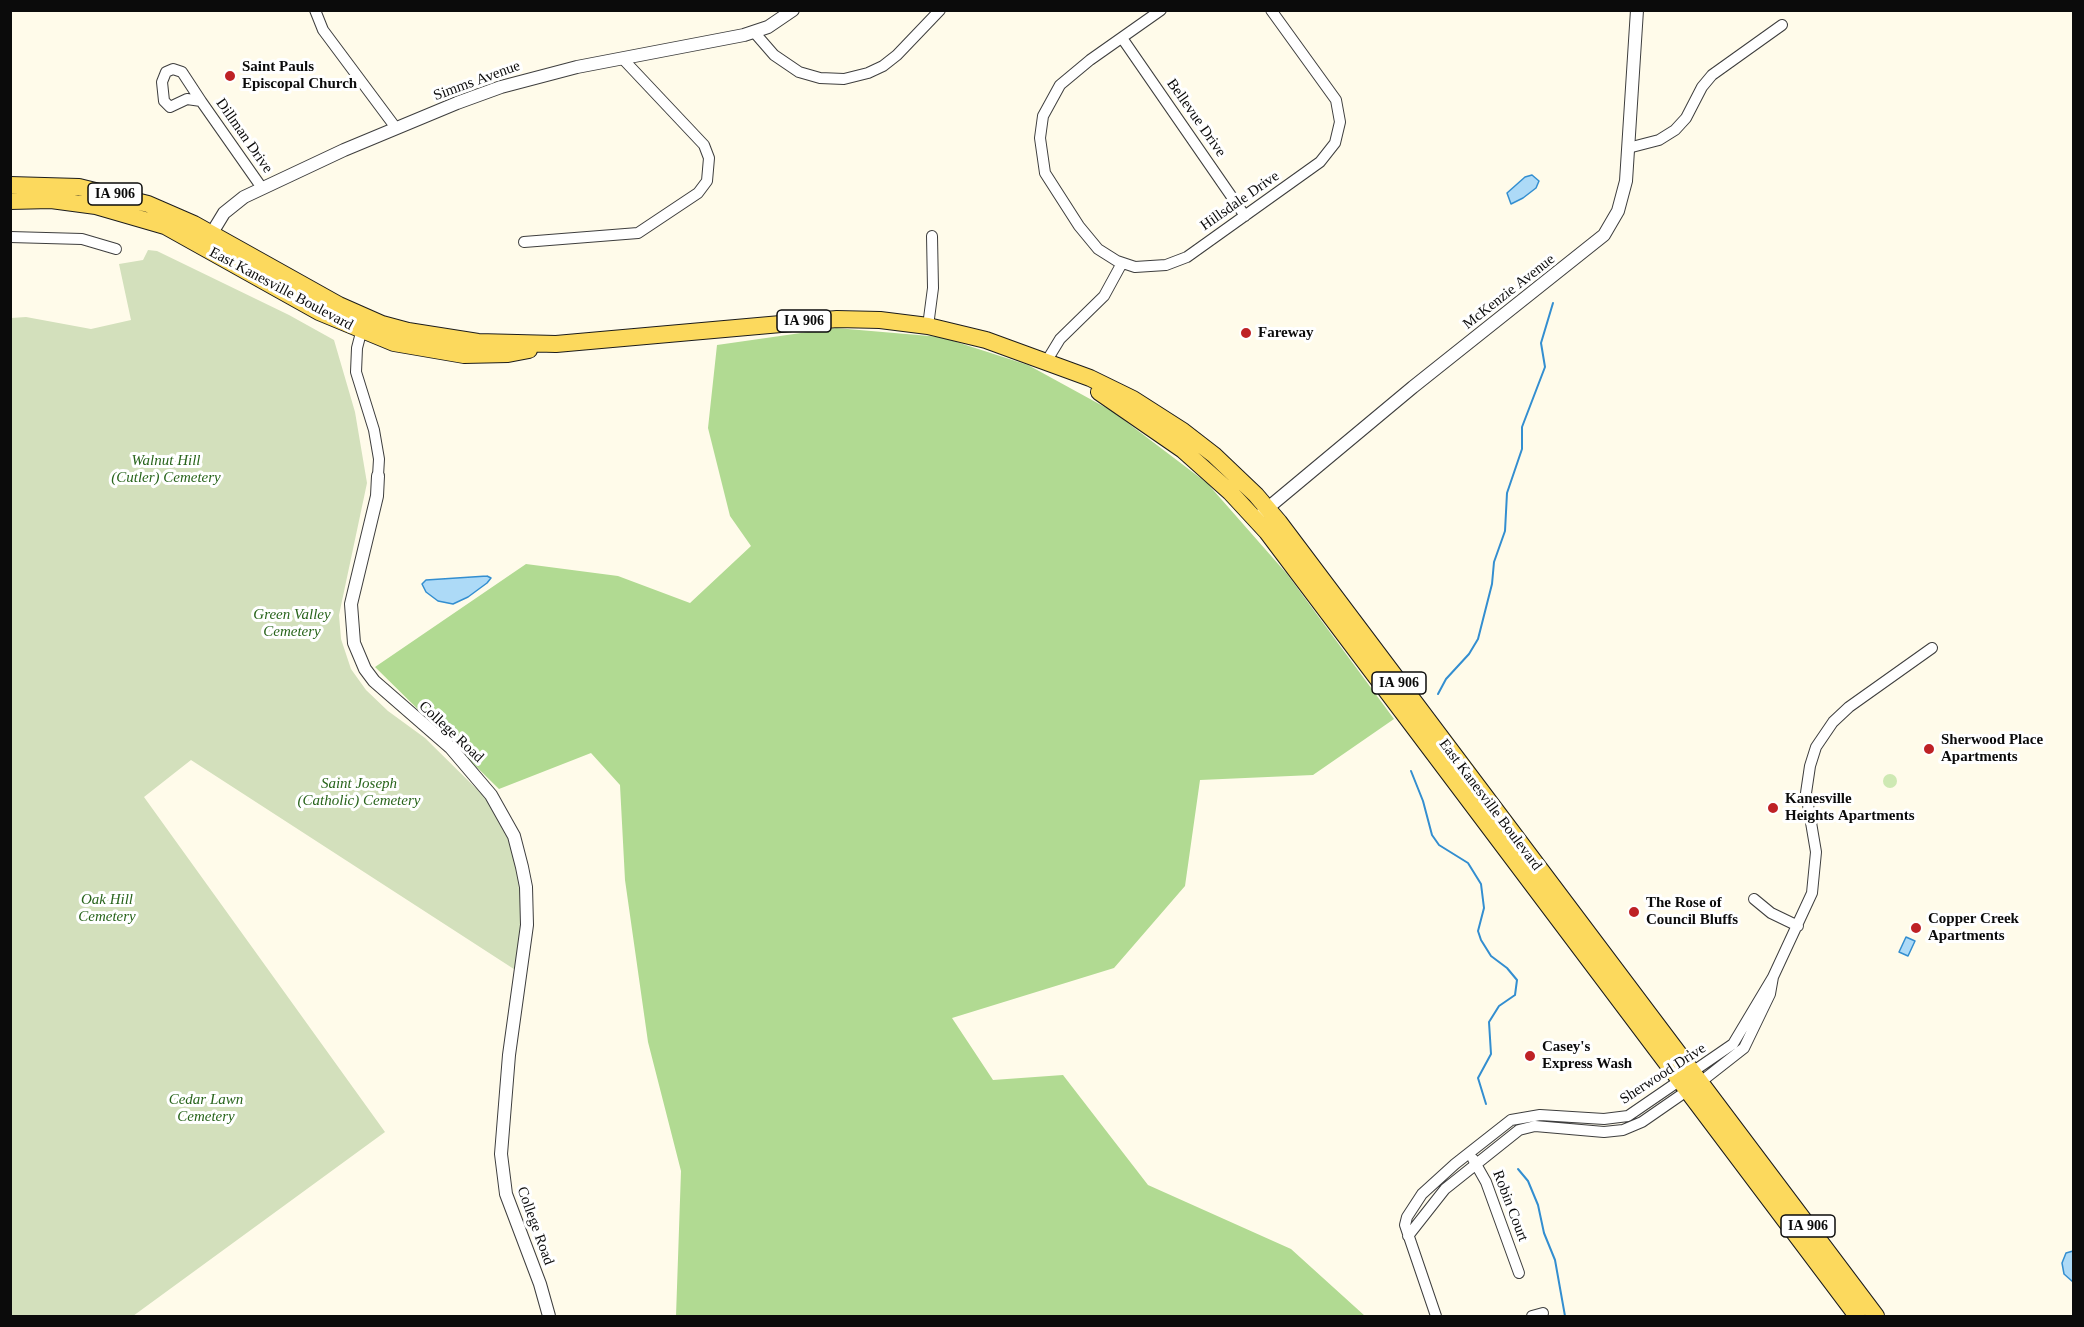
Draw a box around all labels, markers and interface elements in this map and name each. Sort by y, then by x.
street label: Simms Avenue [431,57,523,105]
place label: Saint Pauls Episcopal Church [242,58,357,93]
marker: Saint Pauls Episcopal Church [223,69,237,83]
street label: Bellevue Drive [1162,75,1230,161]
street label: Dillman Drive [212,95,276,177]
street label: Hillsdale Drive [1197,167,1283,235]
road number: IA 906 [88,183,142,205]
street label: East Kanesville Boulevard [206,244,356,334]
street label: McKenzie Avenue [1459,251,1559,333]
road number: IA 906 [777,310,831,332]
place label: Fareway [1258,324,1314,342]
marker: Fareway [1239,326,1253,340]
park label: Walnut Hill (Cutler) Cemetery [111,452,221,487]
park label: Green Valley Cemetery [253,606,331,641]
road number: IA 906 [1372,672,1426,694]
street label: College Road [415,697,487,767]
place label: Sherwood Place Apartments [1941,731,2043,766]
street label: East Kanesville Boulevard [1435,736,1545,874]
marker: Sherwood Place Apartments [1922,742,1936,756]
park label: Saint Joseph (Catholic) Cemetery [298,775,420,810]
place label: Kanesville Heights Apartments [1785,790,1915,825]
marker: Kanesville Heights Apartments [1766,801,1780,815]
park label: Oak Hill Cemetery [78,891,136,926]
place label: The Rose of Council Bluffs [1646,894,1738,929]
marker: The Rose of Council Bluffs [1627,905,1641,919]
place label: Copper Creek Apartments [1928,910,2019,945]
marker: Copper Creek Apartments [1909,921,1923,935]
place label: Casey's Express Wash [1542,1038,1632,1073]
street label: Sherwood Drive [1617,1040,1709,1108]
marker: Casey's Express Wash [1523,1049,1537,1063]
park label: Cedar Lawn Cemetery [169,1091,243,1126]
street label: Robin Court [1488,1168,1532,1244]
street label: College Road [513,1184,557,1268]
road number: IA 906 [1781,1215,1835,1237]

